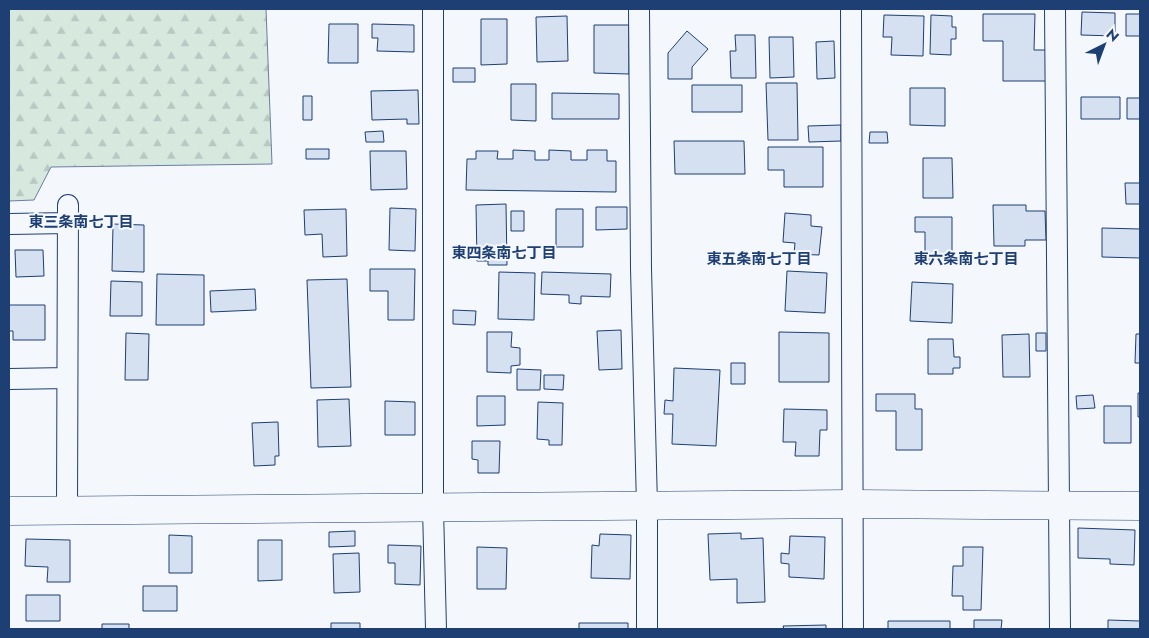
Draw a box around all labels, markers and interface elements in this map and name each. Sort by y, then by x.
north arrow [1079,20,1129,70]
text: N [1102,24,1124,46]
district label: 東三条南七丁目 [28,211,134,233]
district label: 東四条南七丁目 [451,242,557,264]
district label: 東五条南七丁目 [706,248,812,270]
district label: 東六条南七丁目 [913,248,1019,270]

